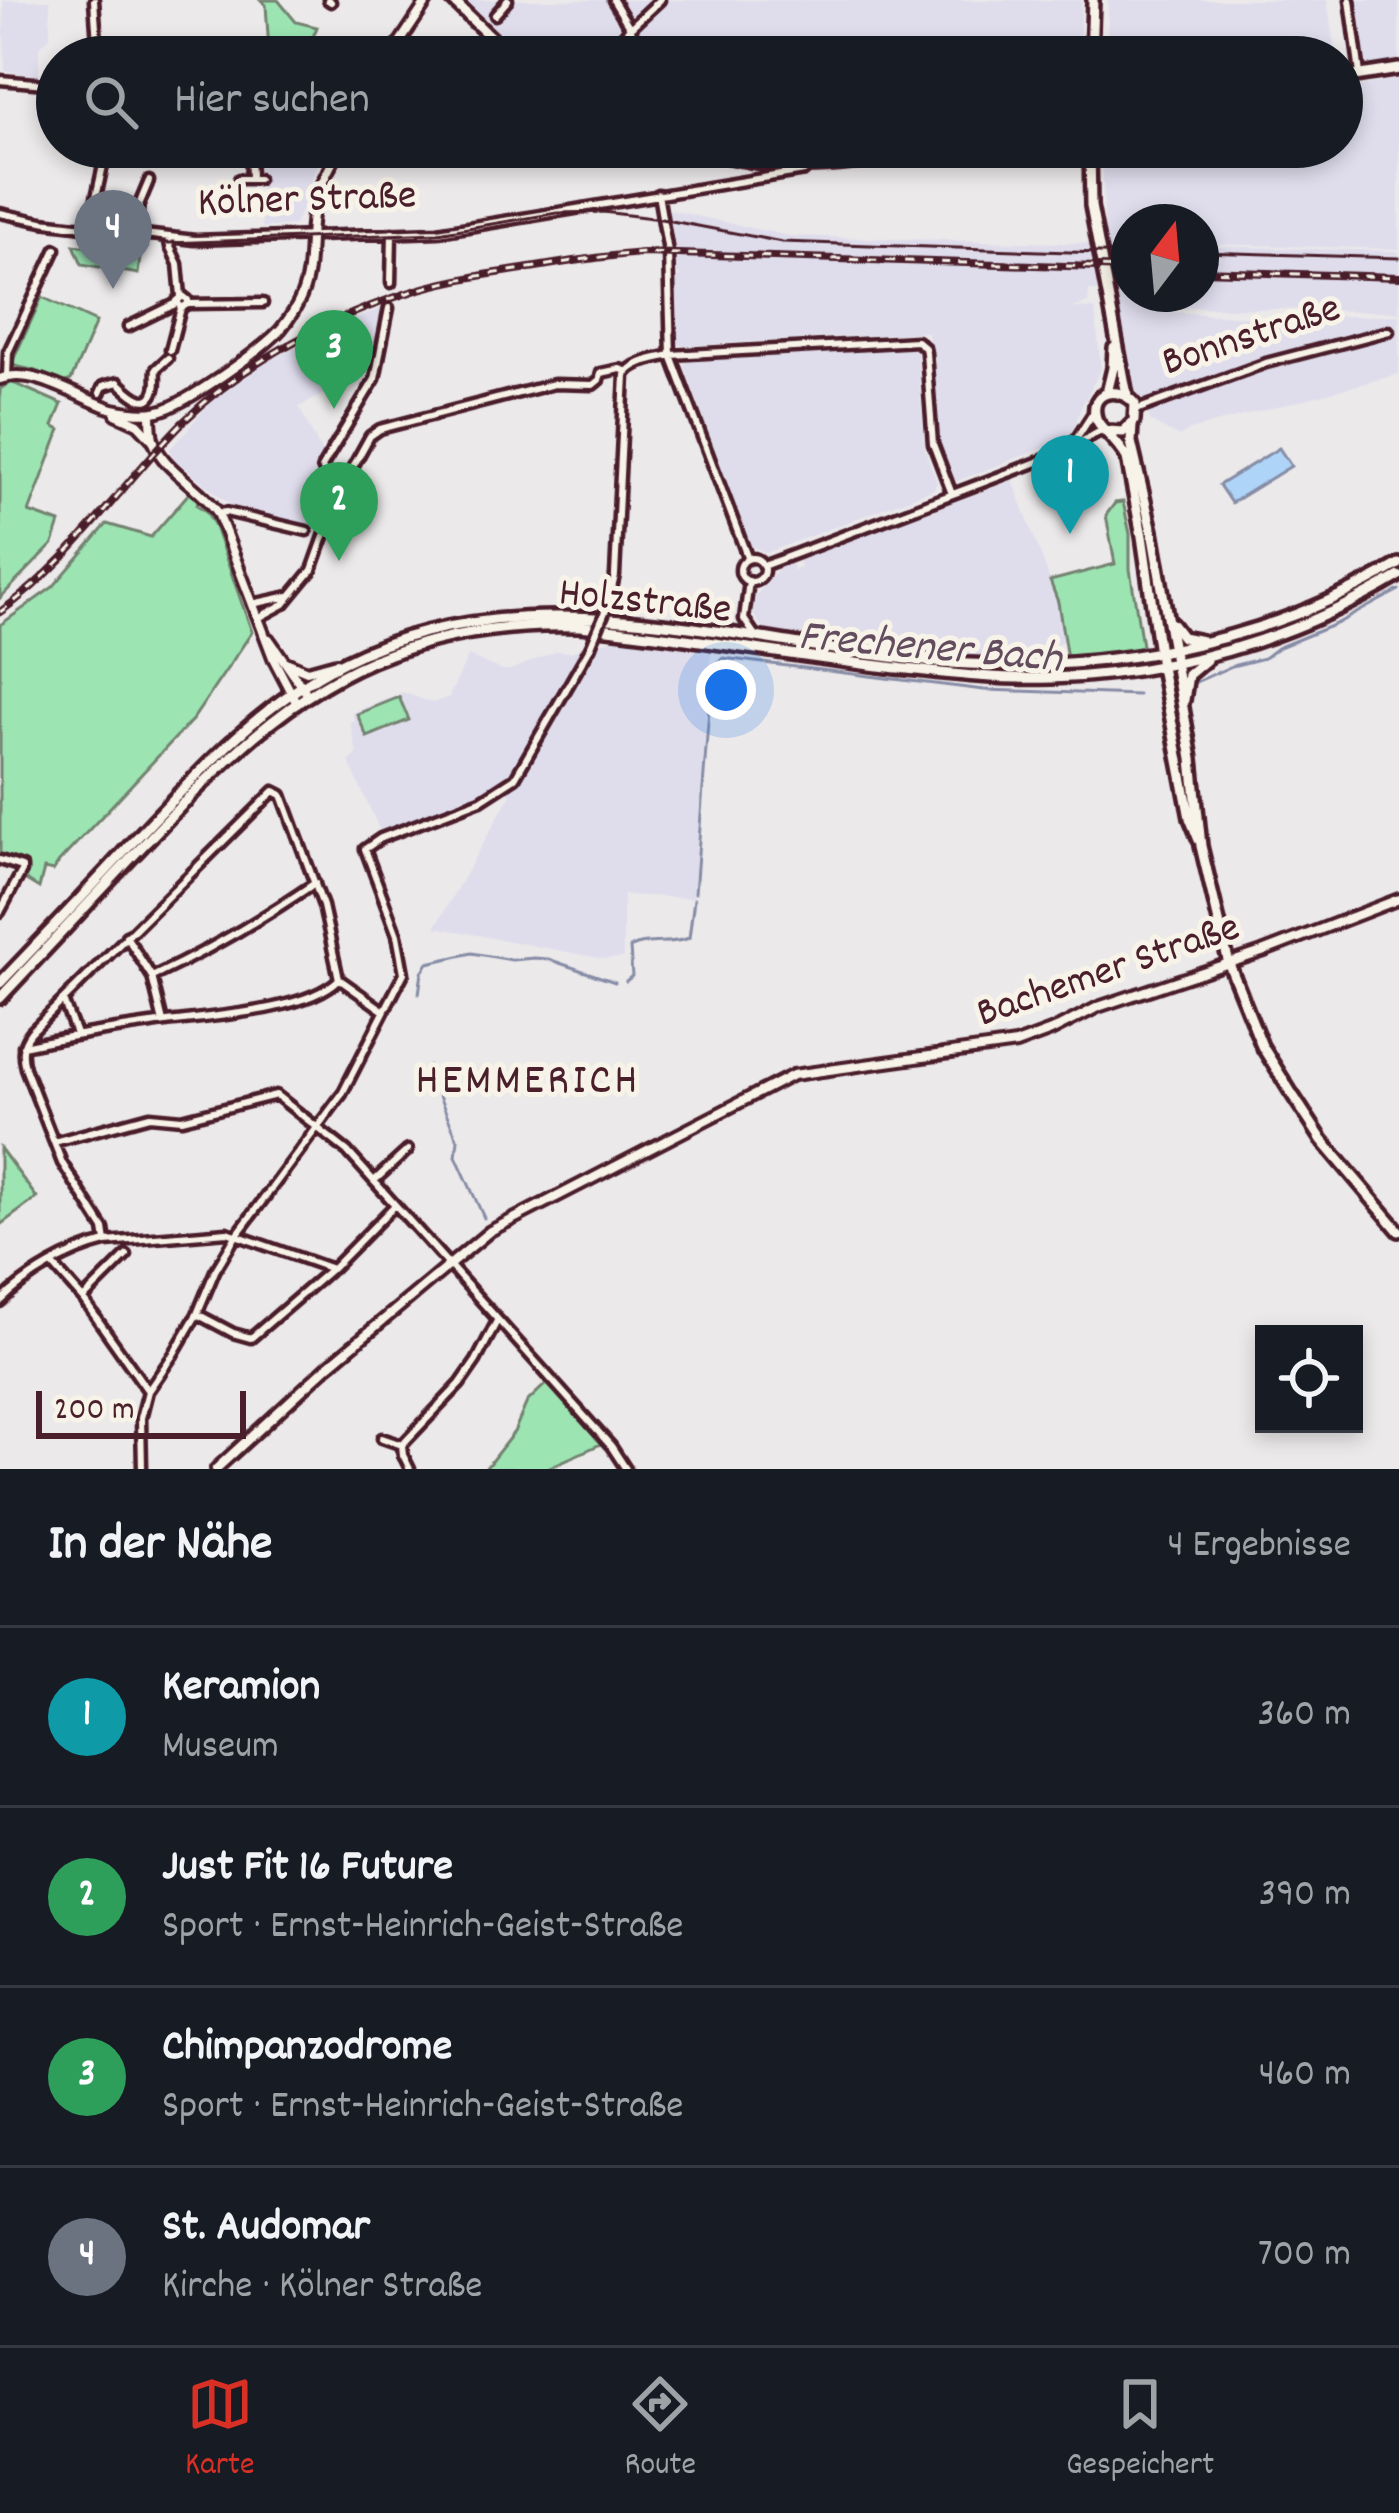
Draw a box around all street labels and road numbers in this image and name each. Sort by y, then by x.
street label: Kölner Straße [197,168,417,236]
street label: Bonnstraße [1155,281,1349,395]
street label: Holzstraße [556,565,734,643]
street label: Bachemer Straße [969,900,1249,1046]

